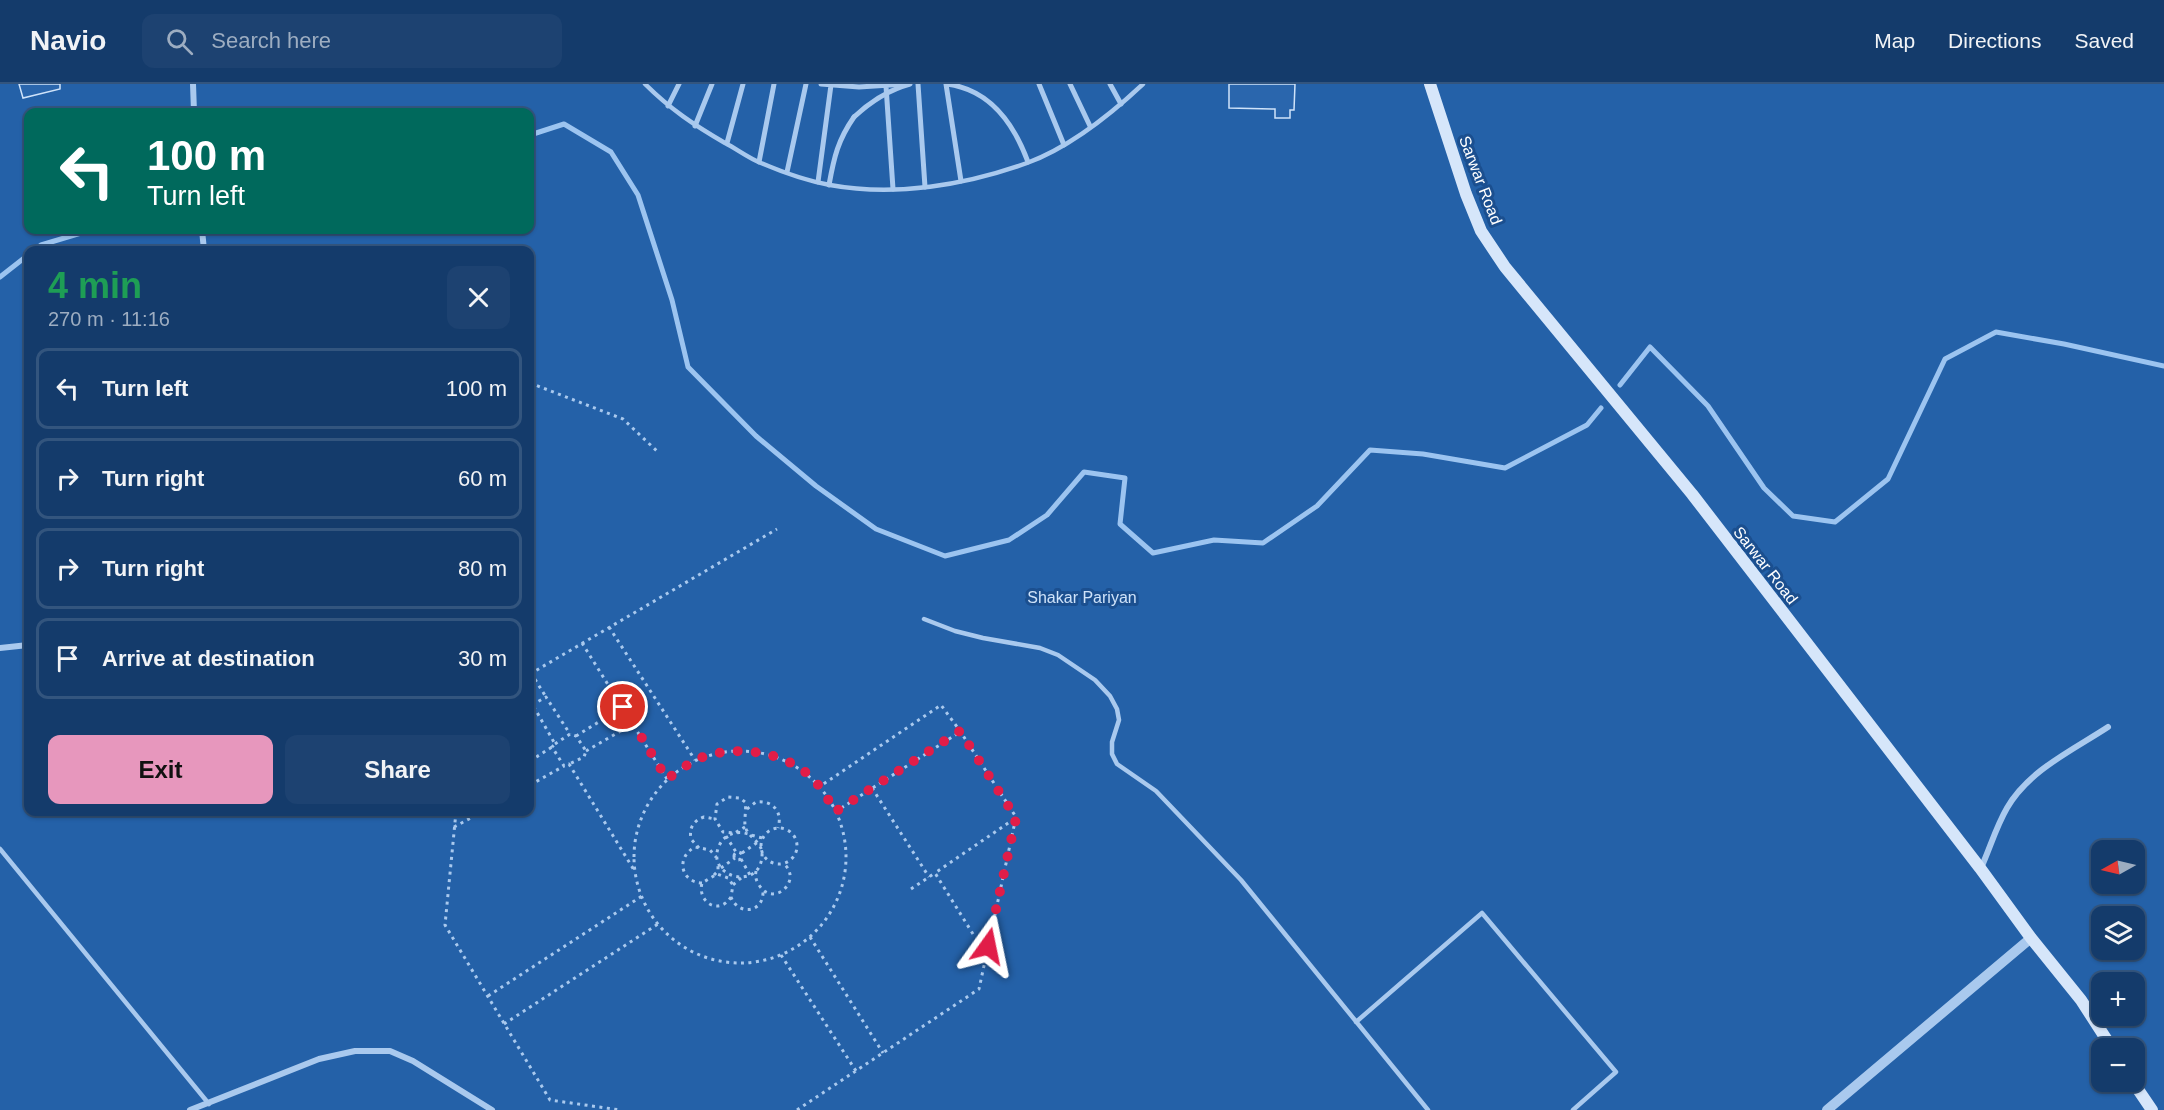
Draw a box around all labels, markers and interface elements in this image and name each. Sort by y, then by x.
search box [142,14,562,68]
text: Navio [30,25,106,56]
icon: search [163,25,196,58]
text: Search here [211,28,331,53]
text: Map [1874,29,1915,52]
text: Directions [1948,29,2041,52]
text: Saved [2074,29,2134,52]
icon: left [48,132,126,210]
text: 100 m [147,132,266,179]
street label: Sarwar Road [1456,134,1505,227]
text: Turn left [147,181,245,211]
text: 4 min [48,265,142,306]
button: close [447,266,510,329]
text: 270 m · 11:16 [48,308,170,330]
icon: left [51,372,84,405]
text: Turn left [102,376,188,401]
text: 100 m [446,376,507,401]
icon: right [51,462,84,495]
text: Turn right [102,466,204,491]
text: 60 m [458,466,507,491]
street label: Sarwar Road [1730,523,1801,607]
icon: right [51,552,84,585]
text: Turn right [102,556,204,581]
text: 80 m [458,556,507,581]
park label: Shakar Pariyan [1027,589,1137,606]
icon: arrive [51,642,84,675]
text: Arrive at destination [102,646,315,671]
text: 30 m [458,646,507,671]
pin [597,681,648,732]
icon: arrive [606,690,639,723]
button: Exit [48,735,273,804]
button: Share [285,735,510,804]
north arrow [2091,840,2145,894]
map controls [2091,840,2145,1092]
button: layers [2091,906,2145,960]
position arrow [956,914,1020,978]
button: + [2091,972,2145,1026]
button: − [2091,1038,2145,1092]

